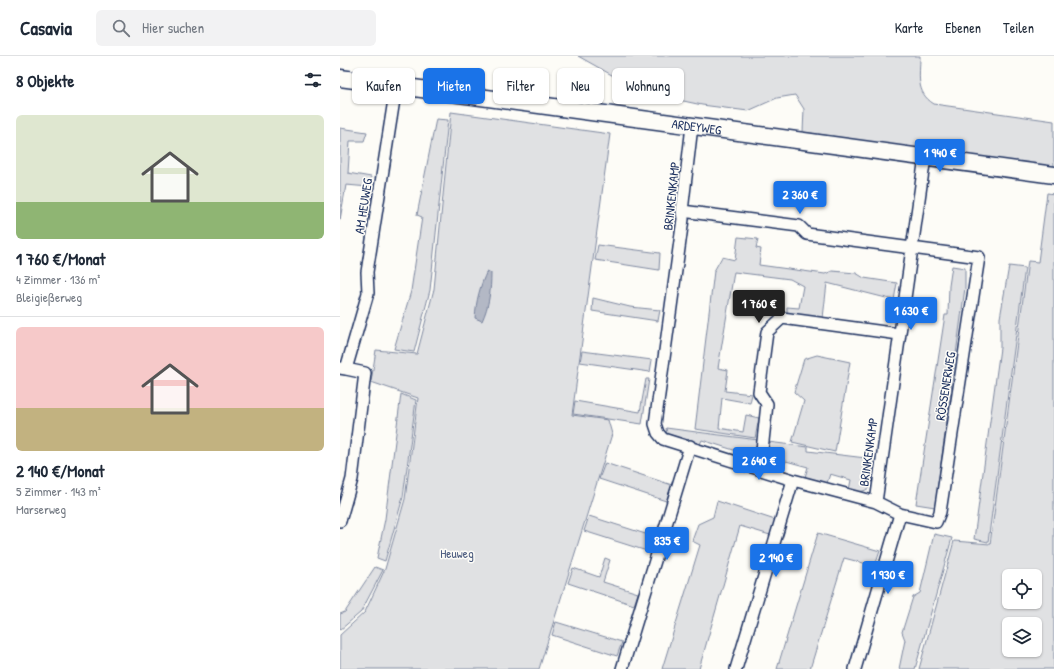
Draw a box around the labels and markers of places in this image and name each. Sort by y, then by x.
pin: 1 940 € [903,139,977,173]
pin: 2 360 € [763,181,837,215]
pin: 1 760 € [722,290,796,324]
pin: 1 630 € [874,297,948,331]
pin: 2 640 € [722,447,796,481]
pin: 835 € [639,527,695,561]
pin: 2 140 € [739,544,813,578]
pin: 1 930 € [851,561,925,595]

